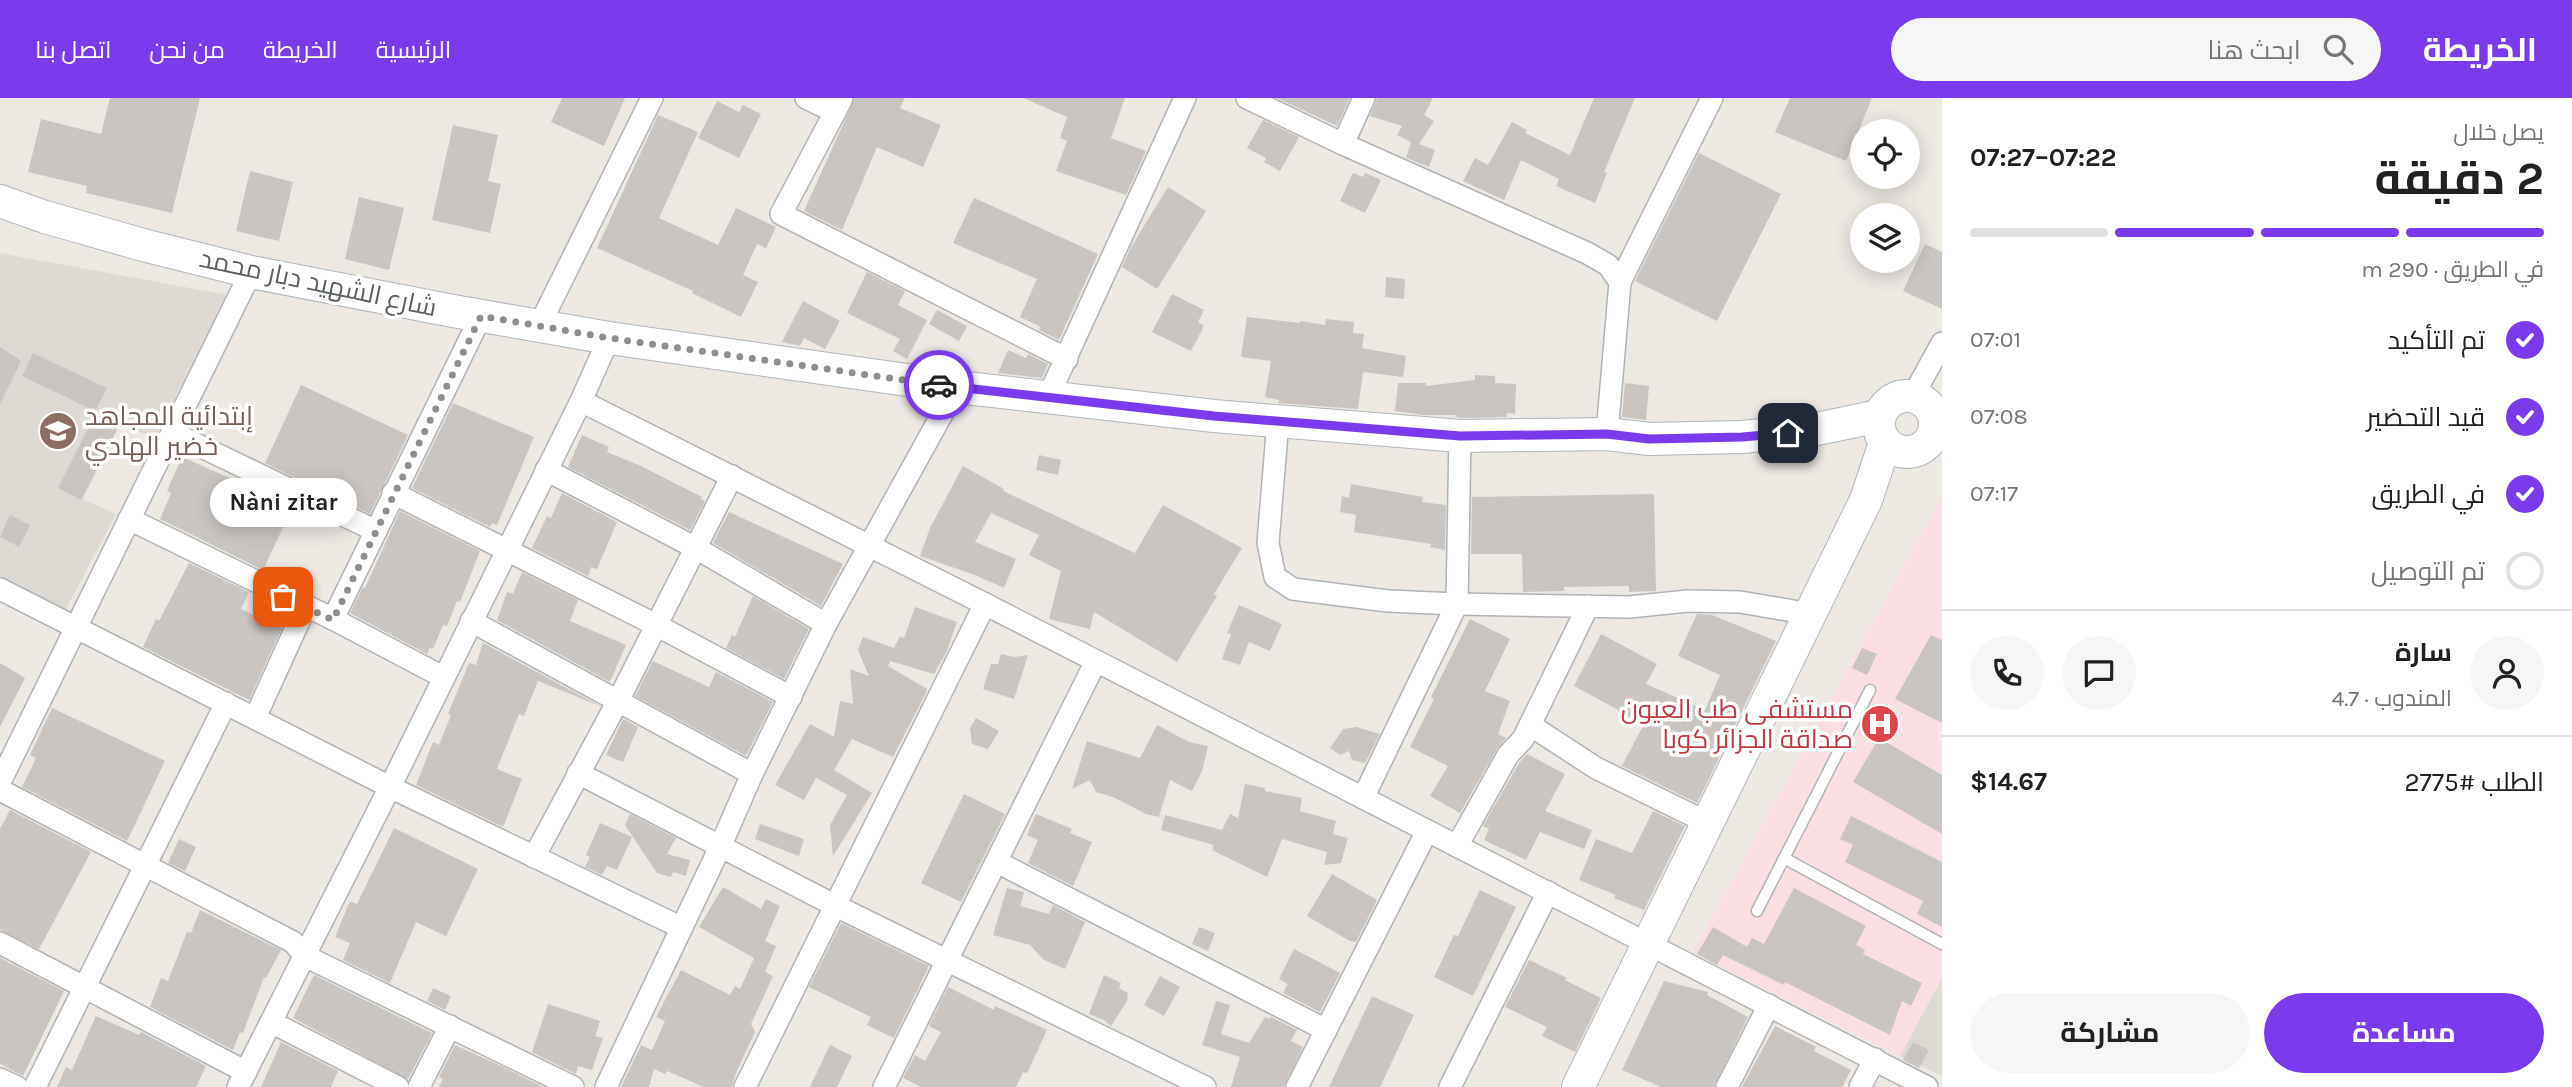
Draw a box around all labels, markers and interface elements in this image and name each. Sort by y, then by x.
search box [1891,18,2381,81]
icon: search [2319,30,2357,68]
text: الخريطة [2423,31,2537,69]
text: ابحث هنا [2208,35,2301,66]
text: اتصل بنا [35,36,111,64]
text: من نحن [149,36,225,64]
text: الخريطة [263,36,338,64]
text: الرئيسية [376,36,451,64]
map controls [1850,119,1920,273]
button: locate [1850,119,1920,189]
text: يصل خلال [2453,119,2544,146]
text: 07:22–07:27 [1970,142,2117,173]
text: 2 دقيقة [2374,152,2544,206]
button: layers [1850,203,1920,273]
street label: شارع الشهيد دبار محمد [196,243,440,324]
text: في الطريق · 290 m [2361,256,2544,283]
icon: check [2506,321,2544,359]
text: تم التأكيد [2387,325,2485,356]
text: 07:01 [1970,326,2021,353]
courier [904,350,974,420]
icon: car [920,366,958,404]
icon: check [2506,398,2544,436]
place label: إبتدائية المجاهد خضير الهادي [85,401,253,466]
text: قيد التحضير [2366,402,2485,433]
pin [1758,403,1818,463]
text: 07:08 [1970,403,2028,430]
school or university icon: إبتدائية المجاهد خضير الهادي [37,410,79,452]
icon: home [1769,414,1807,452]
icon: check [2506,475,2544,513]
callout: Nàni zitar [210,478,356,527]
text: في الطريق [2372,479,2485,510]
text: 07:17 [1970,480,2018,507]
text: Nàni zitar [229,489,338,516]
text: تم التوصيل [2371,556,2485,587]
pin [253,567,313,627]
icon: bag [264,578,302,616]
button: phone [1970,636,2044,710]
button: chat [2062,636,2136,710]
button: person [2470,636,2544,710]
text: سارة [2395,637,2452,668]
text: المندوب · 4.7 [2331,685,2452,712]
place label: مستشفى طب العيون صداقة الجزائر كوبا [1621,694,1853,755]
hospital icon: مستشفى طب العيون صداقة الجزائر كوبا [1859,703,1901,745]
text: $14.67 [1970,766,2047,797]
text: الطلب #2775 [2405,767,2544,798]
button: مشاركة [1970,993,2250,1073]
button: مساعدة [2264,993,2544,1073]

